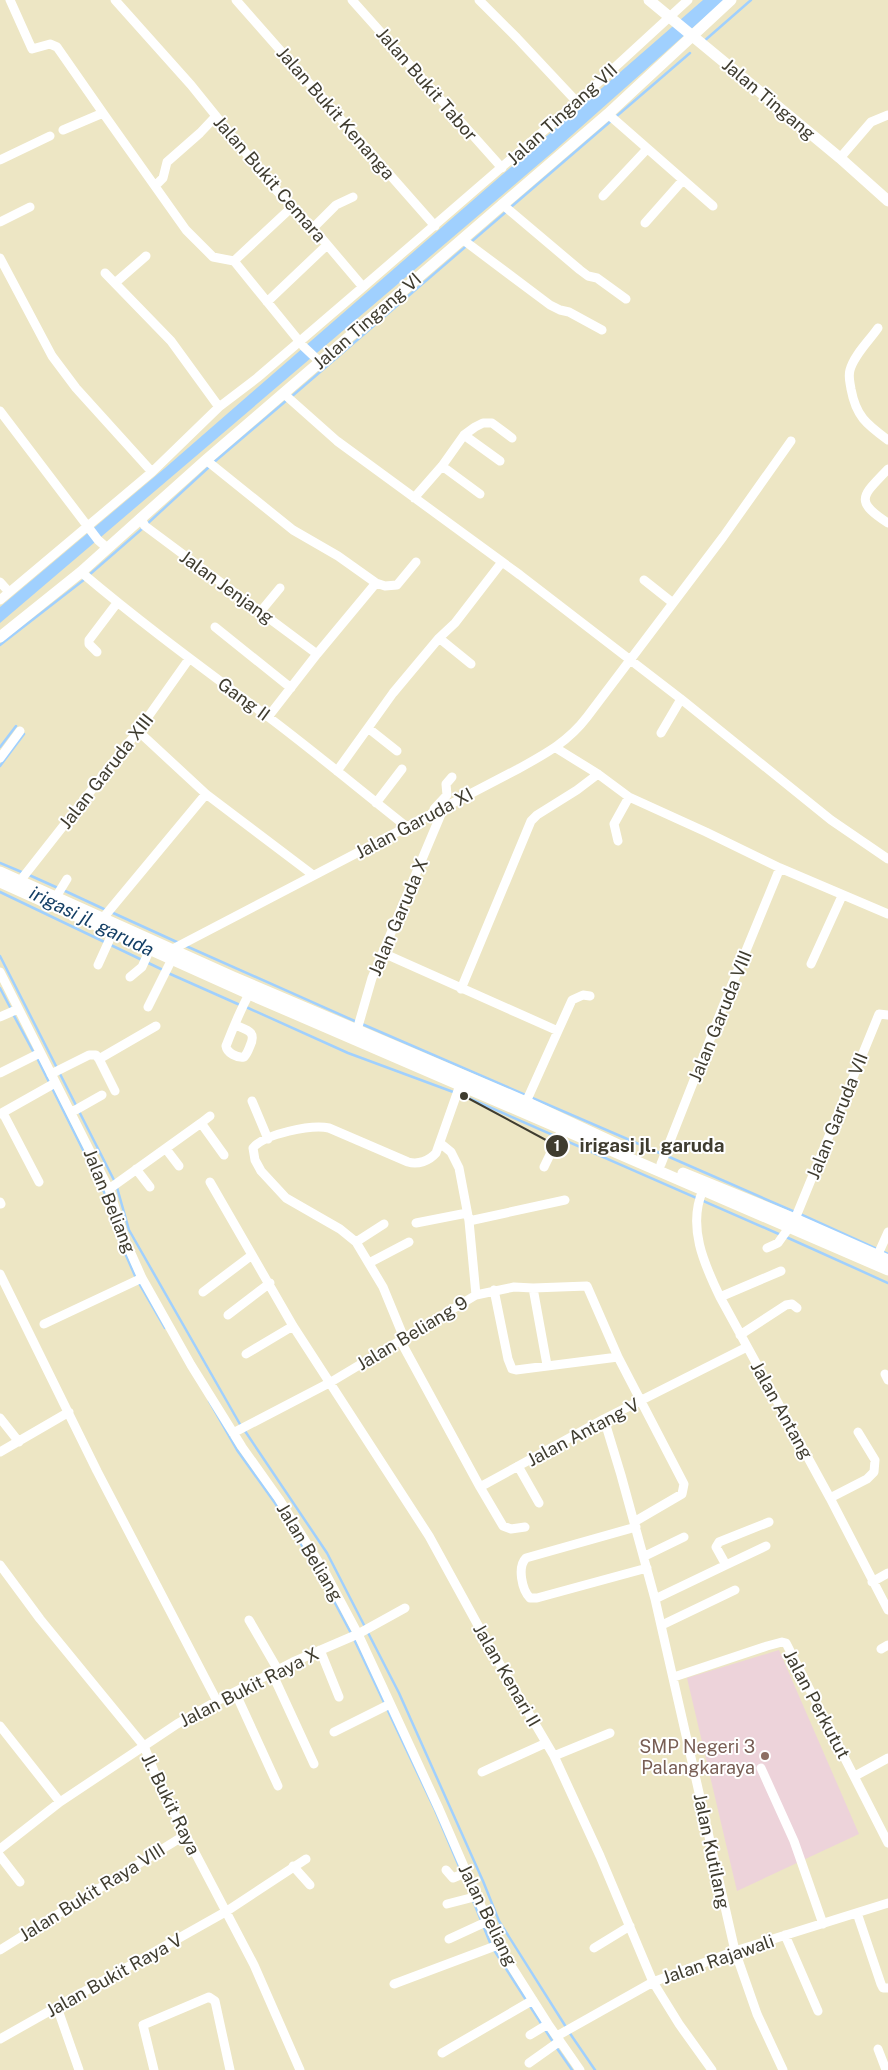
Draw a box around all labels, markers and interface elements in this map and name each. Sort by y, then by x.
street label: Jalan Bukit Tabor [372,23,482,145]
street label: Jalan Bukit Kenanga [273,42,399,184]
street label: Jalan Tingang [718,54,820,144]
street label: Jalan Tingang VII [502,59,622,169]
street label: Jalan Bukit Cemara [209,112,331,246]
street label: Jalan Tingang VI [309,268,425,374]
street label: Jalan Jenjang [176,546,278,628]
street label: Gang II [214,673,274,725]
street label: Jalan Garuda XIII [55,709,157,833]
street label: Jalan Garuda XI [352,783,476,863]
street label: Jalan Garuda X [364,855,432,979]
water label: irigasi jl. garuda [26,881,158,961]
street label: Jalan Garuda VIII [684,947,756,1085]
street label: Jalan Garuda VII [802,1050,872,1182]
callout: irigasi jl. garuda [545,1129,734,1163]
text: irigasi jl. garuda [580,1134,724,1156]
text: 1 [554,1137,560,1154]
street label: Jalan Beliang [80,1146,140,1256]
street label: Jalan Beliang 9 [352,1291,472,1375]
street label: Jalan Antang [747,1358,817,1462]
street label: Jalan Antang V [523,1394,643,1470]
street label: Jalan Beliang [272,1499,348,1605]
street label: Jalan Kenari II [469,1620,545,1730]
street label: Jalan Bukit Raya X [176,1643,322,1731]
street label: Jalan Perkutut [779,1646,855,1762]
place label: SMP Negeri 3 Palangkaraya [639,1736,755,1778]
street label: Jl. Bukit Raya [137,1750,205,1858]
marker: SMP Negeri 3 Palangkaraya [759,1750,771,1762]
street label: Jalan Kutilang [689,1791,735,1911]
street label: Jalan Bukit Raya VIII [15,1839,169,1945]
street label: Jalan Beliang [454,1861,522,1969]
street label: Jalan Bukit Raya V [42,1929,186,2021]
street label: Jalan Rajawali [659,1930,777,1988]

